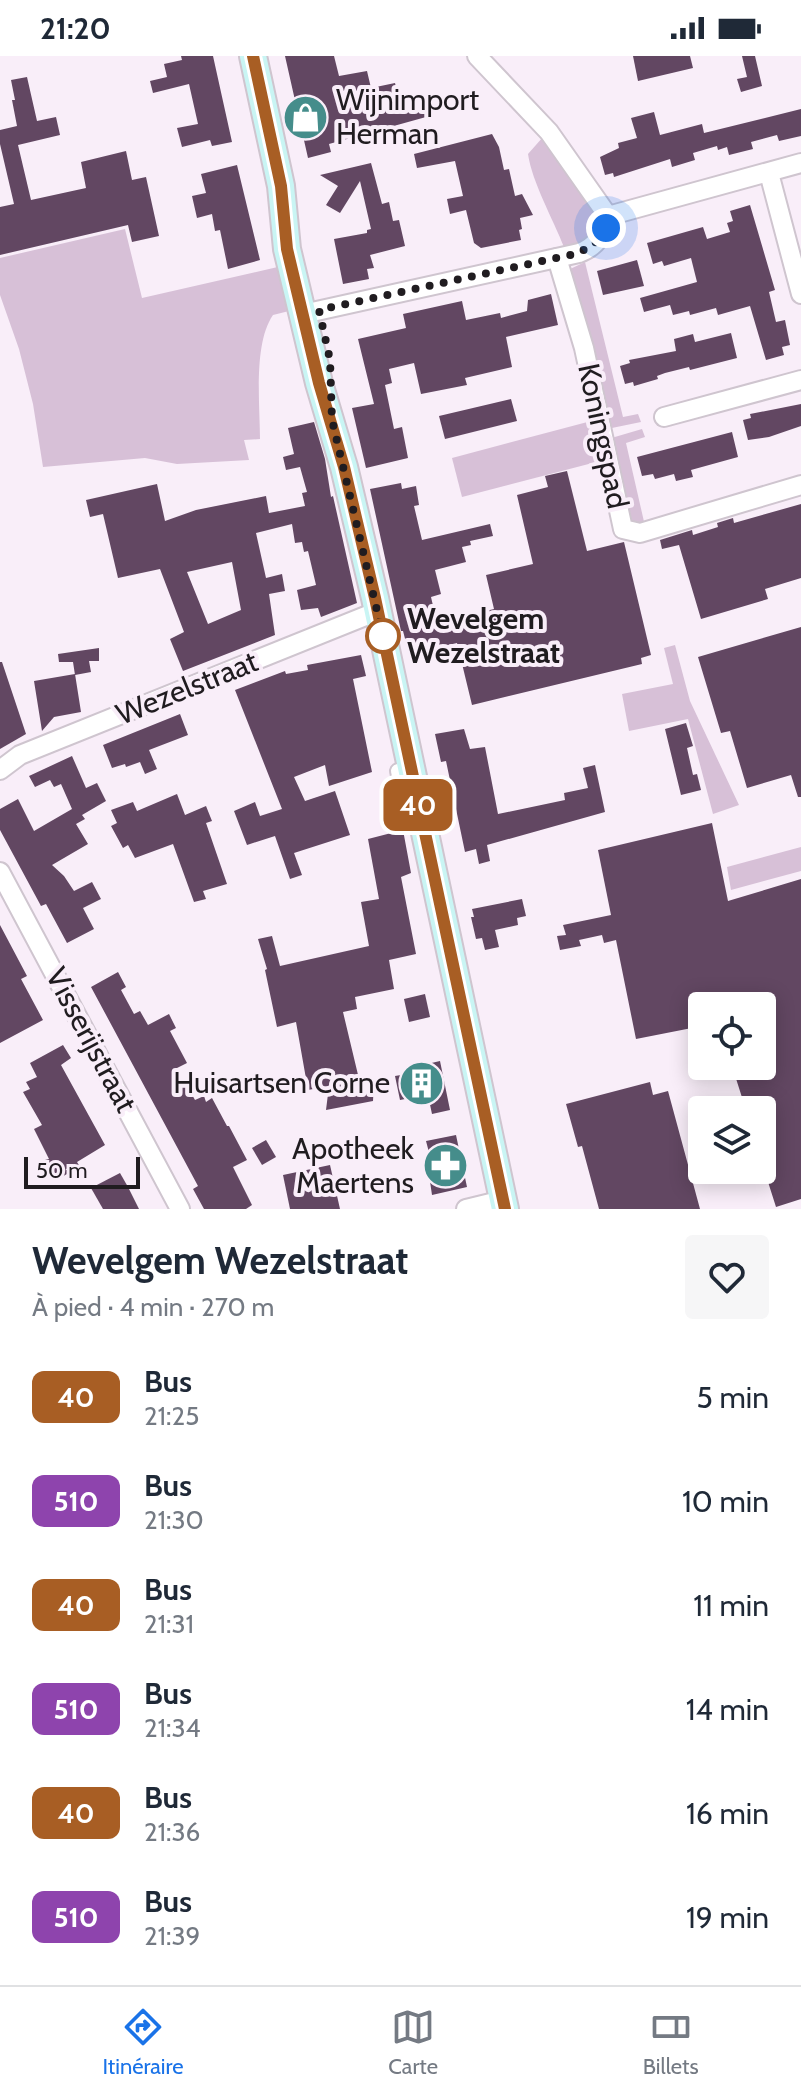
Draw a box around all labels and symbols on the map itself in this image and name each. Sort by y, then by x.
place label: Wijnimport Herman [336,81,479,152]
shop icon: Wijnimport Herman [281,93,329,141]
your location [586,208,626,248]
street label: Koningspad [570,360,637,512]
place label: Wevelgem Wezelstraat [407,600,560,671]
marker: Wevelgem Wezelstraat [366,619,400,653]
street label: Wezelstraat [111,642,263,733]
line badge: 40 [382,779,454,831]
street label: Visserijstraat [38,961,145,1119]
building icon: Huisartsen Corne [397,1059,445,1107]
place label: Huisartsen Corne [173,1064,390,1101]
place label: Apotheek Maertens [292,1130,415,1201]
pharmacy icon: Apotheek Maertens [421,1142,469,1190]
scale bar [24,1153,140,1189]

